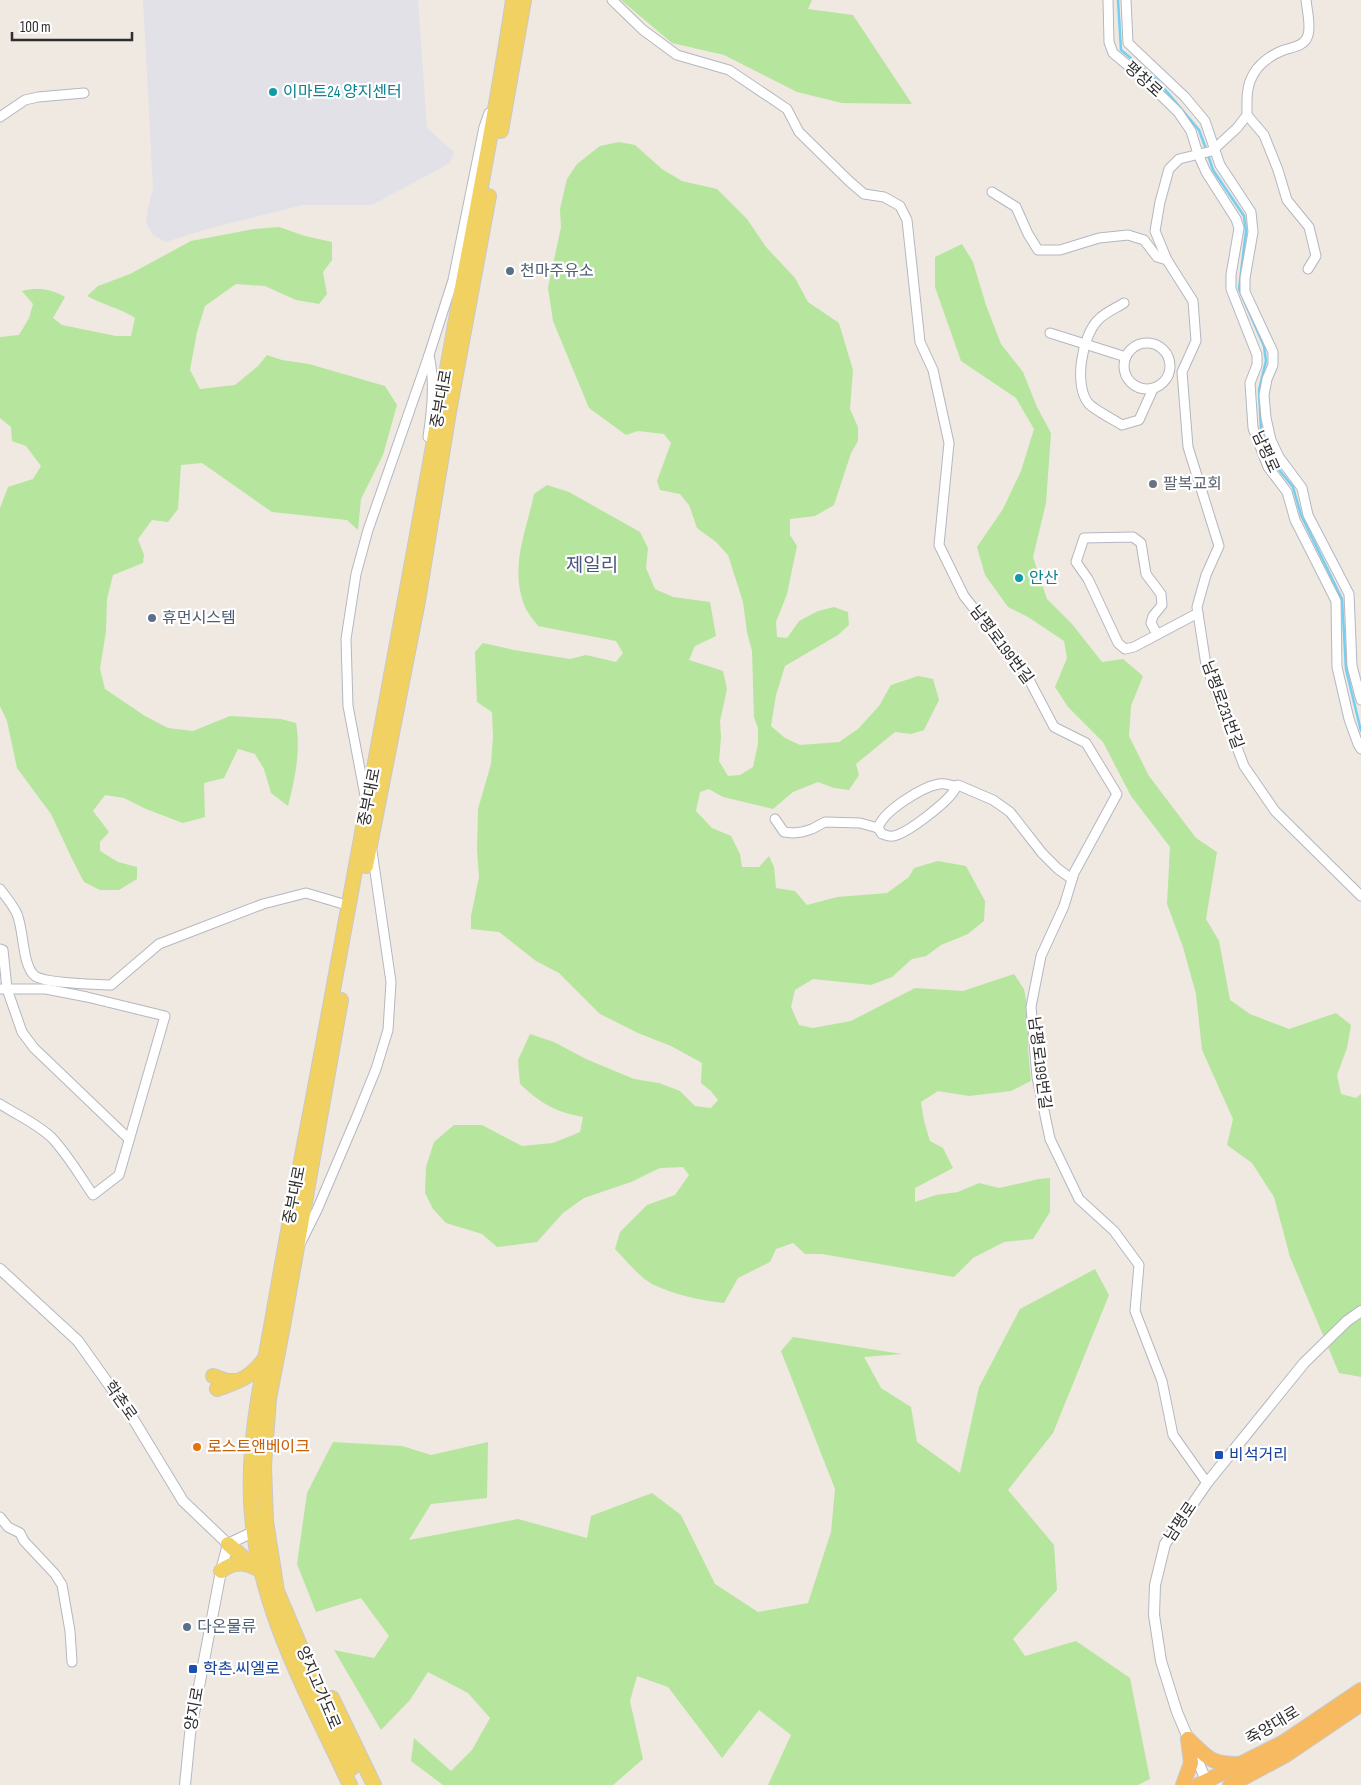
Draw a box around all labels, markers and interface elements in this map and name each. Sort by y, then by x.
scale bar [12,10,132,42]
text: 100 m [20,18,51,37]
street label: 평창로 [1120,58,1166,102]
place label: 이마트24 양지센터 [283,83,402,102]
marker: 이마트24 양지센터 [267,86,279,98]
place label: 천마주유소 [520,262,594,281]
marker: 천마주유소 [504,265,516,277]
street label: 중부대로 [428,368,457,430]
street label: 남평로 [1247,428,1283,476]
place label: 팔복교회 [1163,475,1222,494]
marker: 팔복교회 [1147,478,1159,490]
district label: 제일리 [566,554,618,577]
place label: 안산 [1029,569,1059,588]
marker: 안산 [1013,572,1025,584]
street label: 남평로199번길 [965,602,1037,688]
place label: 휴먼시스템 [162,609,236,628]
marker: 휴먼시스템 [146,612,158,624]
street label: 남평로231번길 [1197,658,1247,752]
street label: 중부대로 [355,766,385,828]
street label: 남평로199번길 [1024,1015,1054,1111]
street label: 중부대로 [280,1164,310,1226]
street label: 학촌로 [100,1377,141,1425]
place label: 로스트앤베이크 [207,1438,310,1457]
marker: 로스트앤베이크 [191,1441,203,1453]
place label: 비석거리 [1229,1446,1288,1465]
marker: 비석거리 [1213,1449,1225,1461]
street label: 남평로 [1161,1498,1201,1546]
place label: 다온물류 [197,1618,256,1637]
marker: 다온물류 [181,1621,193,1633]
street label: 양지고가도로 [292,1644,344,1733]
place label: 학촌.씨엘로 [203,1660,280,1679]
marker: 학촌.씨엘로 [187,1663,199,1675]
street label: 양지로 [182,1685,208,1732]
street label: 죽양대로 [1243,1703,1303,1749]

